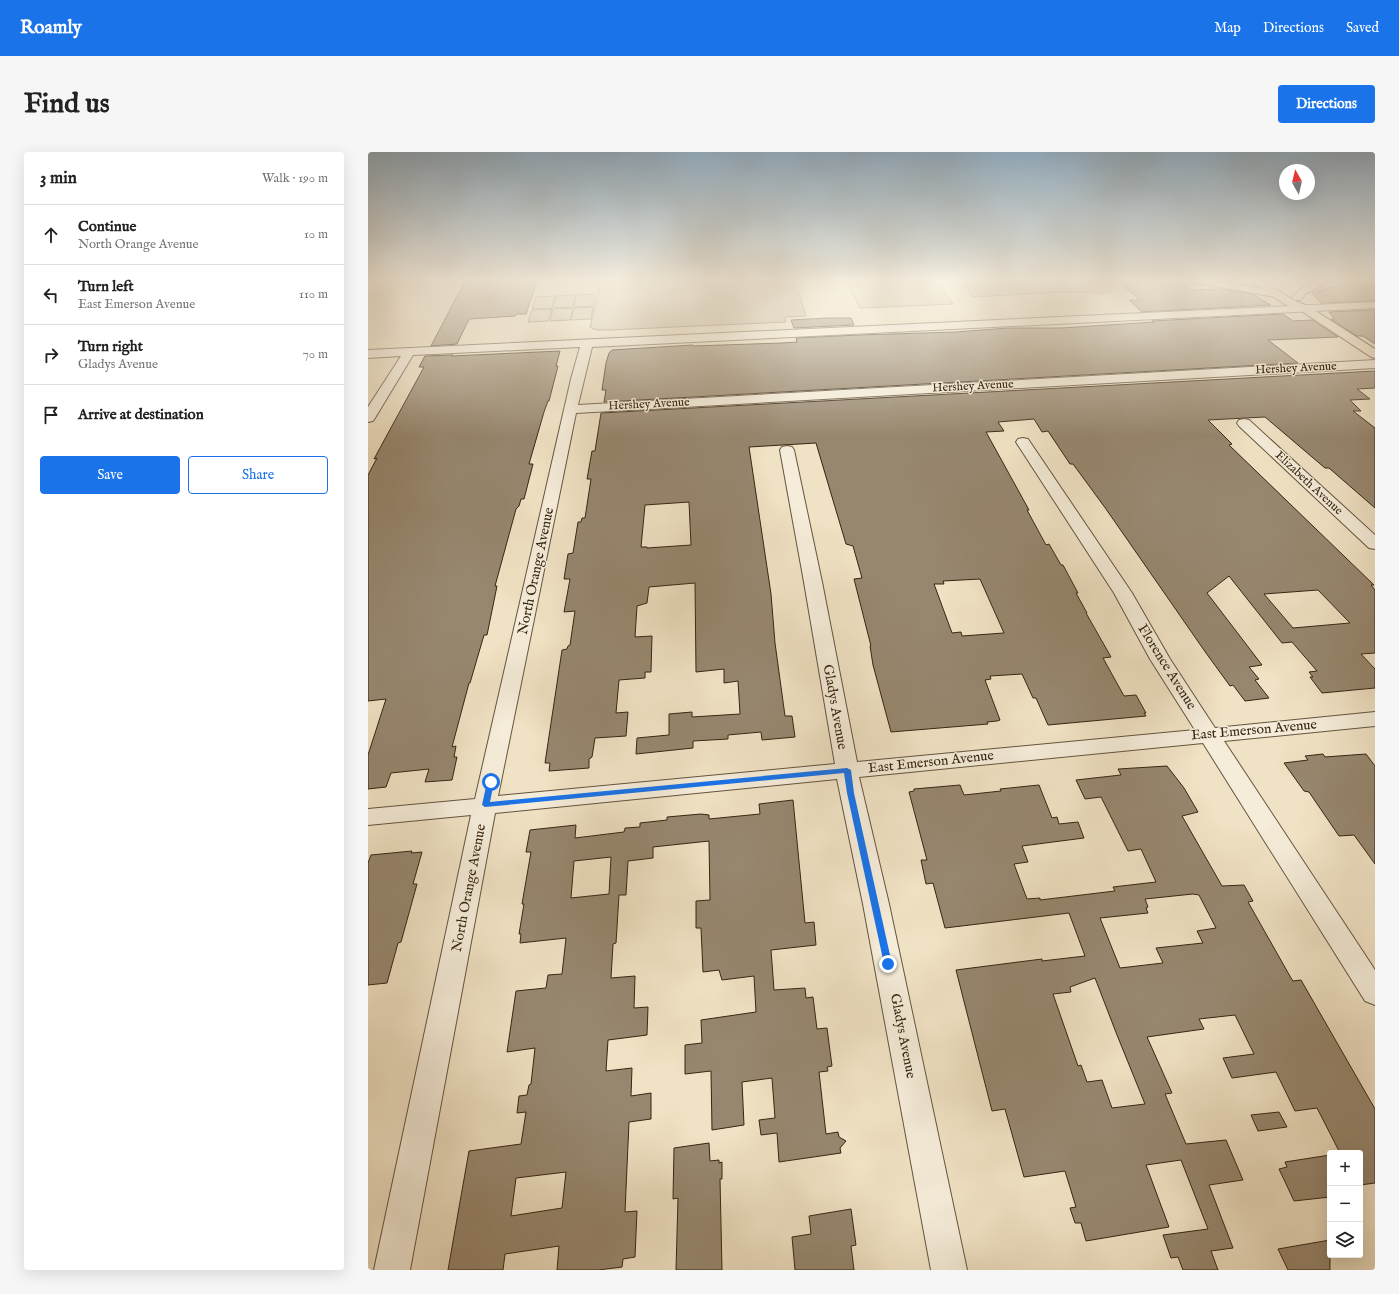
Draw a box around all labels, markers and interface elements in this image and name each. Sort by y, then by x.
text: Roamly [20,16,82,40]
text: Map [1214,19,1241,37]
text: Directions [1263,19,1324,37]
text: Saved [1346,19,1379,37]
button: Directions [1278,85,1375,123]
text: Find us [24,87,110,122]
north arrow [1279,164,1315,200]
text: 3 min [40,168,77,189]
text: Walk · 190 m [262,170,328,187]
text: Continue [78,217,136,236]
icon: ahead [40,224,62,246]
text: 10 m [304,226,328,243]
text: North Orange Avenue [78,236,199,253]
text: Turn left [78,277,134,296]
icon: left [40,284,62,306]
text: 110 m [299,286,328,303]
text: East Emerson Avenue [78,296,195,313]
text: Turn right [78,337,143,356]
icon: right [40,344,62,366]
text: 70 m [303,346,328,363]
text: Gladys Avenue [78,356,158,373]
street label: Hershey Avenue [1255,358,1337,378]
street label: Hershey Avenue [932,376,1014,396]
street label: Hershey Avenue [608,394,690,414]
icon: arrive [40,404,62,426]
text: Arrive at destination [78,405,204,424]
street label: Elizabeth Avenue [1272,448,1346,519]
button: Save [40,456,180,494]
button: Share [188,456,328,494]
street label: North Orange Avenue [514,505,558,636]
street label: Florence Avenue [1134,621,1201,714]
street label: Gladys Avenue [819,663,851,752]
street label: East Emerson Avenue [1190,715,1318,744]
street label: East Emerson Avenue [867,746,995,778]
route start [482,773,500,791]
street label: North Orange Avenue [448,822,490,953]
route end [879,955,897,973]
street label: Gladys Avenue [886,992,920,1081]
map controls [1327,1150,1363,1258]
button: + [1327,1150,1363,1186]
button: − [1327,1186,1363,1222]
button: layers [1327,1222,1363,1258]

